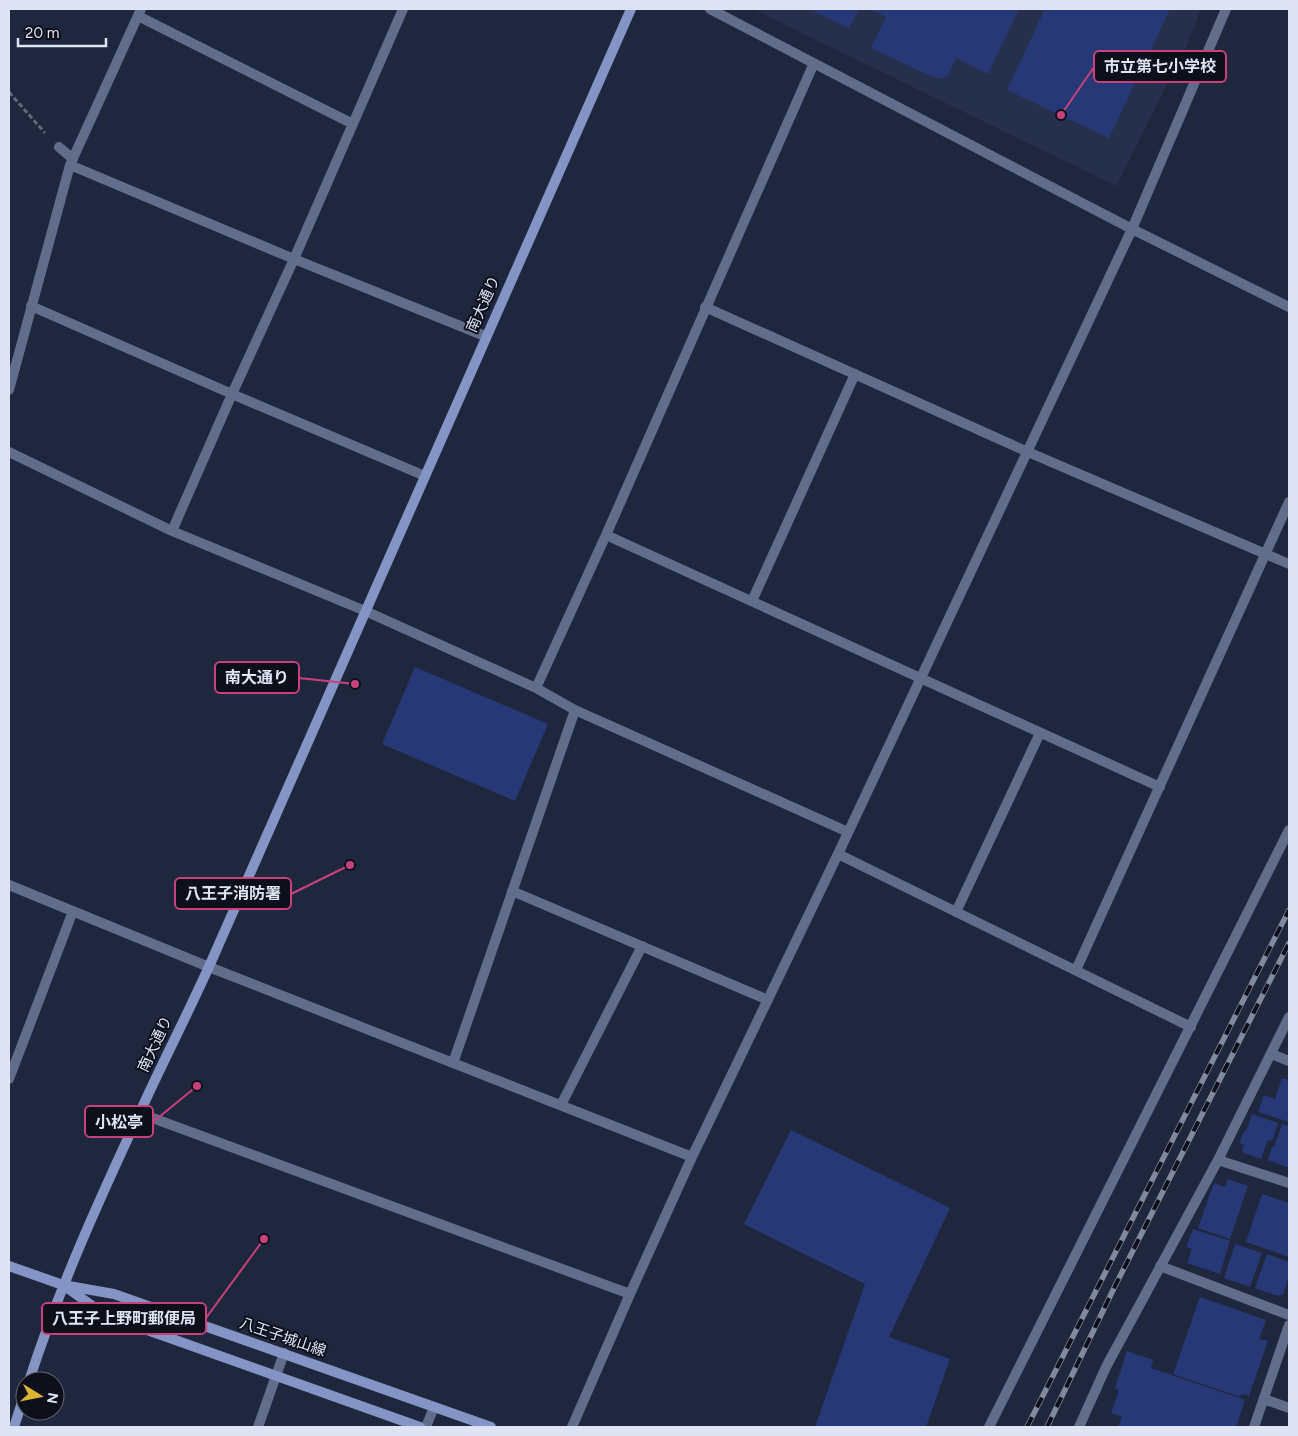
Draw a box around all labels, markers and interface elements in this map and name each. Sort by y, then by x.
scale bar [18,15,105,47]
text: 20 m [25,24,59,42]
callout: 市立第七小学校 [1094,51,1226,82]
text: 市立第七小学校 [1104,57,1216,76]
street label: 南大通り [463,273,503,335]
callout: 南大通り [215,662,299,693]
text: 南大通り [225,668,289,687]
callout: 八王子消防署 [175,878,291,909]
text: 八王子消防署 [185,884,281,903]
street label: 南大通り [134,1013,176,1075]
callout: 小松亭 [85,1106,153,1137]
text: 小松亭 [95,1113,143,1132]
callout: 八王子上野町郵便局 [42,1303,206,1334]
text: 八王子上野町郵便局 [52,1309,196,1328]
street label: 八王子城山線 [238,1314,328,1360]
north arrow [15,1371,65,1421]
text: N [43,1391,62,1405]

